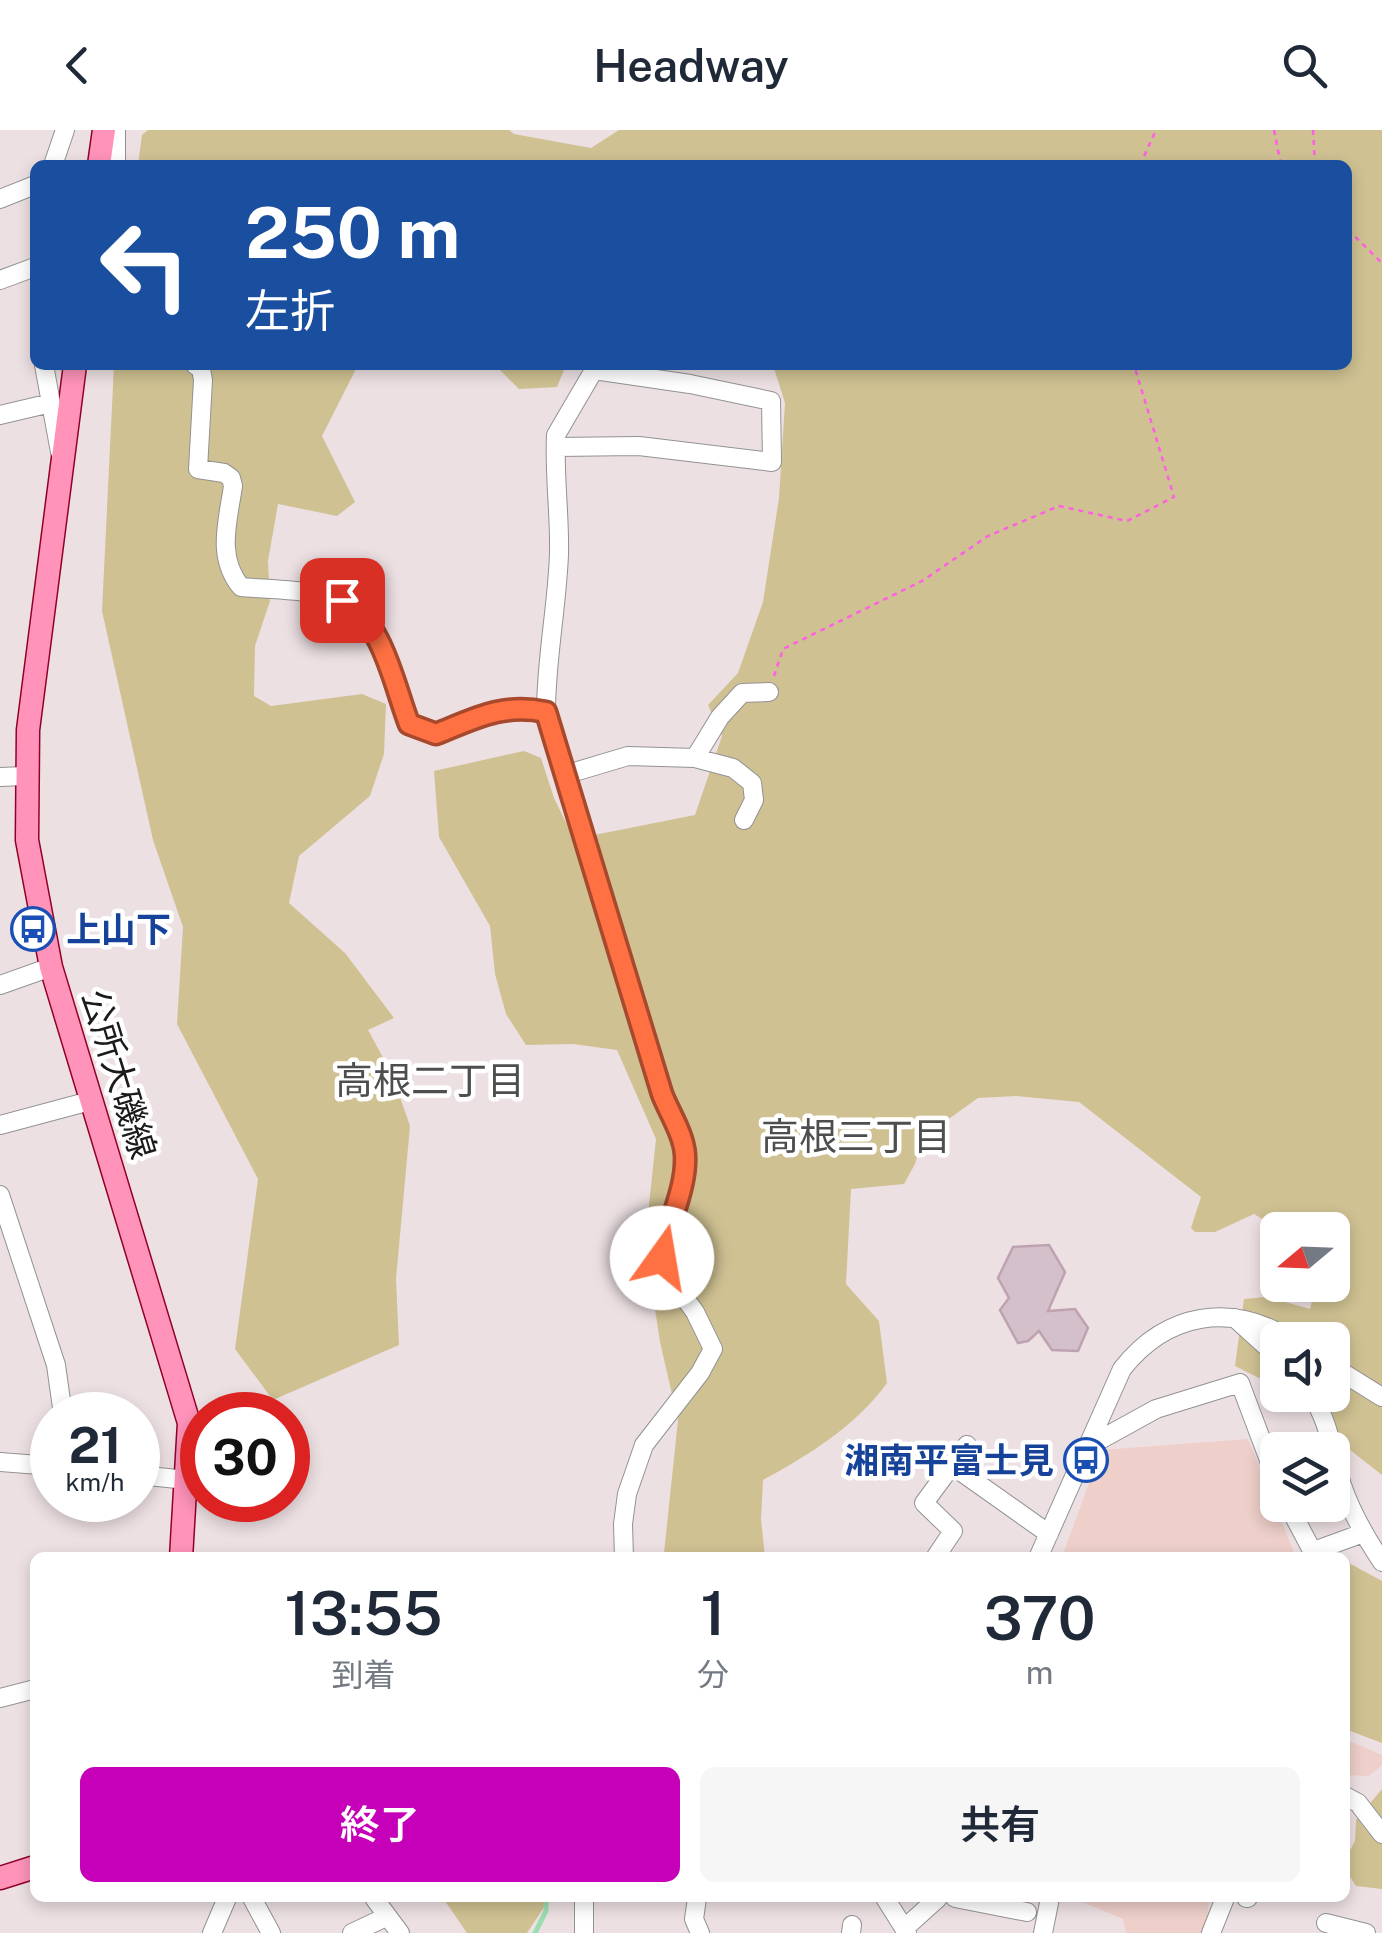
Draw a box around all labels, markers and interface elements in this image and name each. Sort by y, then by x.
icon: back [50,38,105,93]
icon: search [1277,38,1332,93]
text: Headway [593,39,789,92]
text: 250 m [245,191,460,274]
icon: left [80,200,210,330]
text: 左折 [245,284,335,337]
pin [300,558,385,643]
icon: arrive [315,573,370,628]
bus stop icon: 上山下 [10,906,56,952]
place label: 上山下 [66,909,171,950]
street label: 公所大磯線 [74,984,164,1164]
district label: 高根二丁目 [335,1058,525,1103]
district label: 高根三丁目 [761,1114,951,1159]
position arrow [610,1206,714,1310]
north arrow [1260,1212,1350,1302]
map controls [1260,1212,1350,1522]
button: sound [1260,1322,1350,1412]
speed limit sign: 30 [180,1392,310,1522]
text: 21 [68,1415,122,1474]
button: layers [1260,1432,1350,1522]
bus stop icon: 湘南平富士見 [1063,1437,1109,1483]
place label: 湘南平富士見 [844,1440,1054,1481]
text: km/h [66,1467,124,1497]
text: 13:55 [285,1578,443,1649]
text: 1 [701,1578,726,1649]
text: 370 [984,1583,1095,1654]
text: m [1026,1654,1053,1691]
text: 到着 [332,1656,396,1693]
text: 分 [697,1656,729,1693]
button: 終了 [80,1767,680,1882]
button: 共有 [700,1767,1300,1882]

